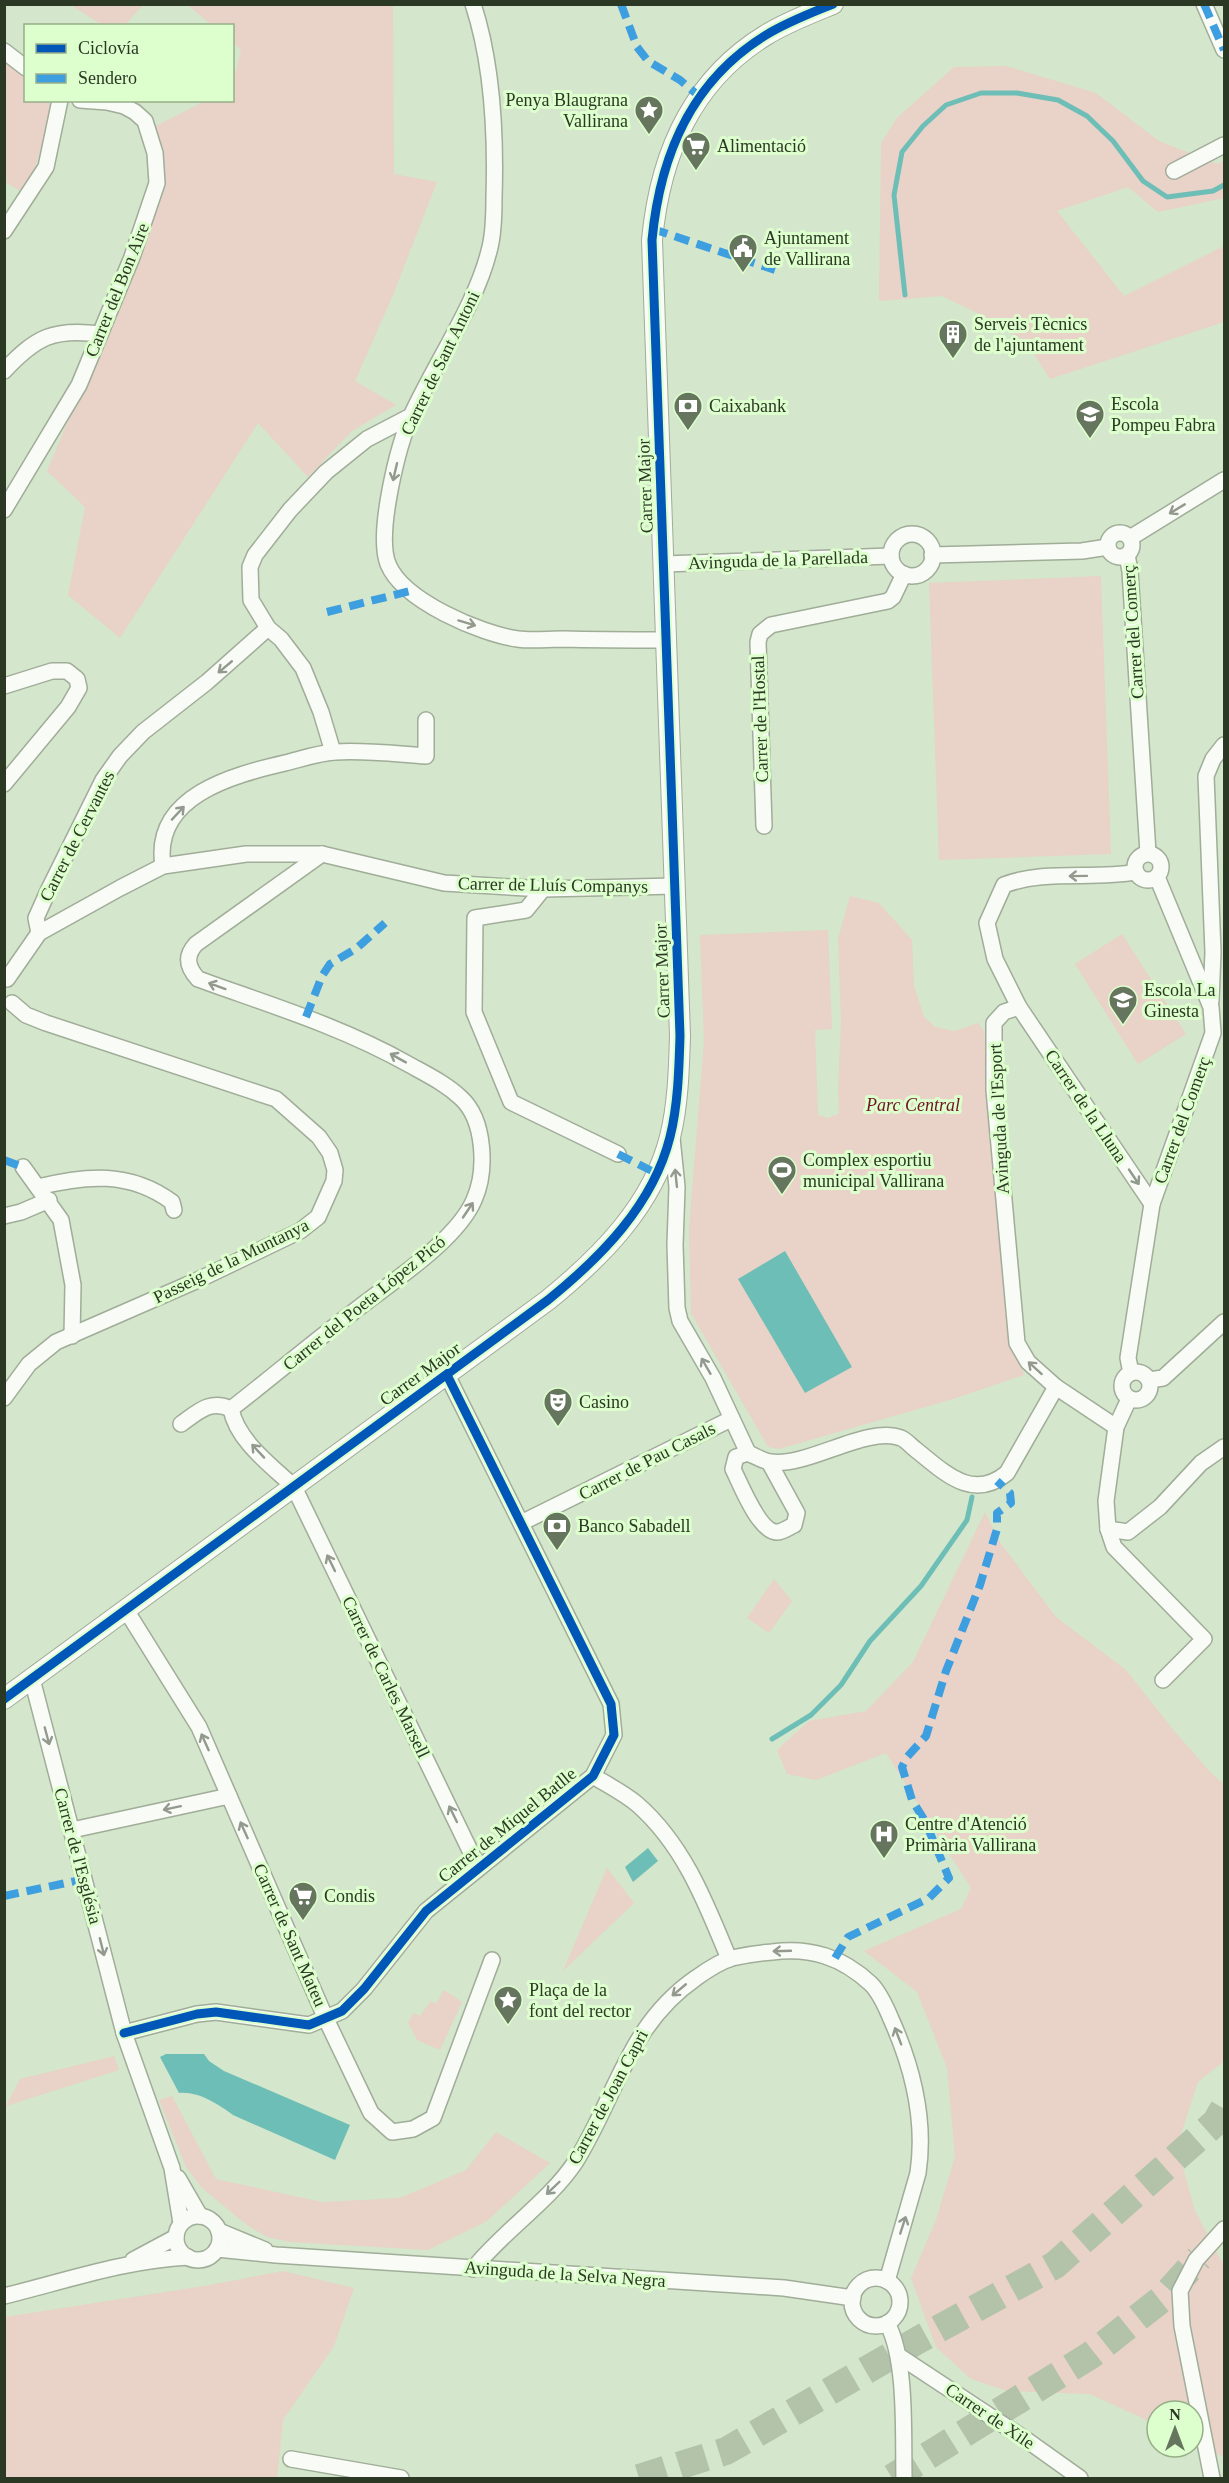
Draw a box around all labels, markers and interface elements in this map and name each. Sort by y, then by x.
legend [24,24,234,102]
text: Ciclovía [78,38,139,58]
text: Sendero [78,68,137,88]
place label: Penya Blaugrana Vallirana [506,90,628,131]
place icon: Penya Blaugrana Vallirana [633,94,665,136]
supermarket icon: Alimentació [680,130,712,172]
place label: Alimentació [717,136,806,156]
street label: Carrer del Bon Aire [81,220,153,360]
place label: Ajuntament de Vallirana [764,228,850,269]
public building icon: Ajuntament de Vallirana [727,232,759,274]
street label: Carrer de Sant Antoni [396,288,484,438]
place label: Serveis Tècnics de l'ajuntament [974,314,1087,355]
building icon: Serveis Tècnics de l'ajuntament [937,318,969,360]
bank icon: Caixabank [672,390,704,432]
place label: Escola Pompeu Fabra [1111,394,1215,435]
place label: Caixabank [709,396,786,416]
school or university icon: Escola Pompeu Fabra [1074,398,1106,440]
street label: Carrer Major [633,438,657,534]
one-way arrow [388,462,400,481]
one-way arrow [1169,503,1186,515]
street label: Avinguda de la Parellada [688,547,868,573]
street label: Carrer del Comerç [1118,564,1148,700]
one-way arrow [457,618,476,629]
street label: Carrer de l'Hostal [748,655,772,783]
one-way arrow [218,660,233,674]
street label: Carrer de Cervantes [35,767,119,905]
one-way arrow [171,806,185,821]
one-way arrow [1068,871,1088,882]
street label: Carrer de Lluís Companys [458,873,648,897]
street label: Carrer Major [650,923,674,1019]
one-way arrow [208,979,227,990]
place label: Escola La Ginesta [1144,980,1215,1021]
school or university icon: Escola La Ginesta [1107,984,1139,1026]
street label: Avinguda de l'Esport [985,1043,1013,1195]
street label: Carrer de la Lluna [1041,1046,1131,1166]
one-way arrow [390,1052,407,1064]
street label: Carrer del Comerç [1150,1054,1214,1186]
park label: Parc Central [865,1095,960,1115]
place label: Complex esportiu municipal Vallirana [803,1150,944,1191]
sports icon: Complex esportiu municipal Vallirana [766,1154,798,1196]
one-way arrow [670,1169,681,1189]
one-way arrow [1128,1169,1140,1185]
one-way arrow [462,1202,474,1218]
street label: Passeig de la Muntanya [150,1215,312,1307]
street label: Carrer del Poeta López Picó [279,1231,449,1375]
street label: Carrer Major [376,1338,464,1410]
one-way arrow [700,1358,712,1375]
one-way arrow [1028,1361,1043,1375]
theatre icon: Casino [542,1386,574,1428]
place label: Casino [579,1392,629,1412]
street label: Carrer de Pau Casals [575,1418,719,1504]
one-way arrow [251,1444,265,1459]
bank icon: Banco Sabadell [541,1510,573,1552]
place label: Banco Sabadell [578,1516,690,1536]
one-way arrow [325,1555,337,1573]
street label: Carrer de Carles Marsell [338,1593,434,1761]
one-way arrow [42,1726,53,1745]
one-way arrow [199,1733,210,1752]
street label: Carrer de Miquel Batlle [434,1763,580,1887]
street label: Carrer de l'Església [50,1786,106,1926]
one-way arrow [162,1803,182,1814]
one-way arrow [446,1806,458,1824]
place label: Centre d'Atenció Primària Vallirana [905,1814,1036,1855]
hospital icon: Centre d'Atenció Primària Vallirana [868,1818,900,1860]
one-way arrow [238,1822,249,1840]
street label: Carrer de Sant Mateu [249,1860,331,2010]
supermarket icon: Condis [287,1880,319,1922]
place label: Condis [324,1886,375,1906]
one-way arrow [97,1937,109,1956]
one-way arrow [773,1946,793,1957]
place label: Plaça de la font del rector [529,1980,631,2021]
one-way arrow [672,1983,688,1996]
place icon: Plaça de la font del rector [492,1984,524,2026]
street label: Carrer de Joan Capri [564,2026,652,2168]
one-way arrow [892,2027,903,2045]
one-way arrow [546,2181,561,2195]
one-way arrow [898,2216,909,2235]
street label: Avinguda de la Selva Negra [464,2257,666,2291]
street label: Carrer de Xile [942,2379,1038,2453]
north arrow [1145,2399,1205,2459]
text: N [1169,2406,1181,2423]

